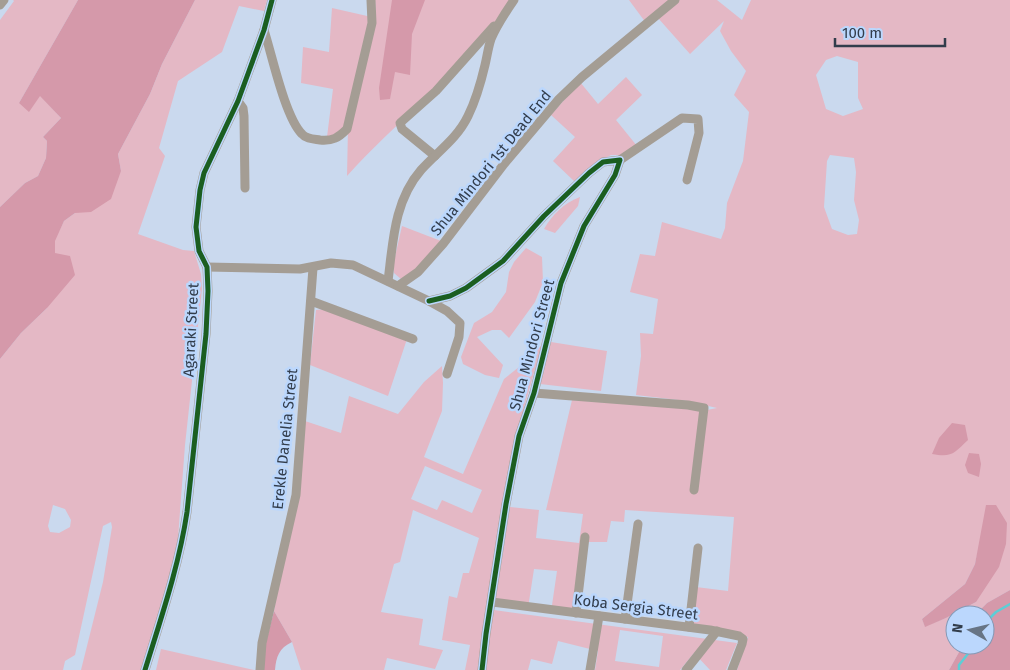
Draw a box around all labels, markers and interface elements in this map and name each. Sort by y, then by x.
scale bar [835,15,945,47]
text: 100 m [842,24,882,42]
street label: Shua Mindori 1st Dead End [427,87,555,239]
street label: Shua Mindori Street [506,277,558,413]
street label: Agaraki Street [180,282,202,378]
street label: Erekle Danelia Street [269,367,301,510]
street label: Koba Sergia Street [573,590,700,624]
north arrow [945,605,995,655]
text: N [949,622,967,634]

